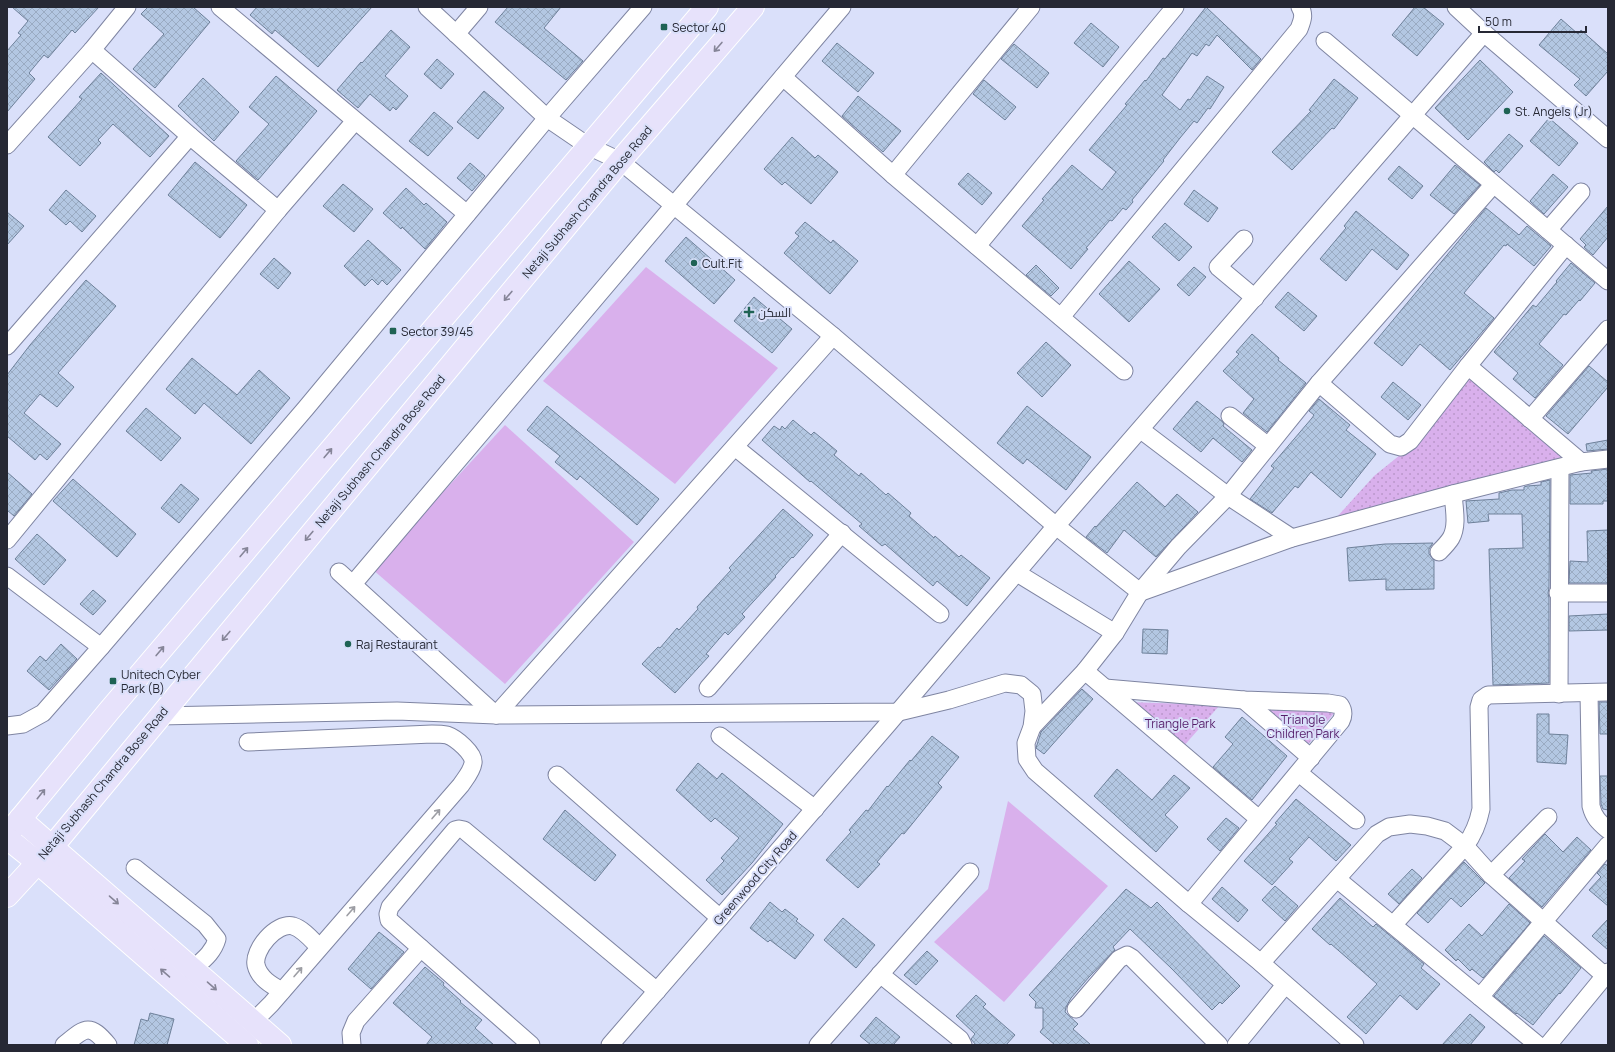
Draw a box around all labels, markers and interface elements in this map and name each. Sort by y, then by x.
scale bar [1479,8,1586,34]
text: 50 m [1485,13,1512,30]
place label: Sector 40 [672,19,726,36]
marker: Sector 40 [659,22,669,32]
one-way arrow [714,42,723,52]
place label: St. Angels (Jr) [1515,103,1593,120]
marker: St. Angels (Jr) [1502,106,1512,116]
street label: Netaji Subhash Chandra Bose Road [518,122,656,282]
place label: Cult.Fit [702,255,742,272]
marker: Cult.Fit [689,258,699,268]
one-way arrow [504,291,513,302]
place label: السكن [758,304,791,321]
marker: السكن [743,306,755,318]
place label: Sector 39/45 [401,323,473,340]
marker: Sector 39/45 [388,326,398,336]
street label: Netaji Subhash Chandra Bose Road [311,371,449,531]
one-way arrow [323,448,332,458]
one-way arrow [304,531,313,542]
one-way arrow [239,547,248,557]
one-way arrow [221,631,230,642]
place label: Raj Restaurant [356,636,438,653]
marker: Raj Restaurant [343,639,353,649]
one-way arrow [155,646,164,657]
place label: Unitech Cyber Park (B) [121,666,201,697]
marker: Unitech Cyber Park (B) [108,676,118,686]
street label: Netaji Subhash Chandra Bose Road [34,703,172,863]
park label: Triangle Children Park [1267,711,1340,742]
park label: Triangle Park [1145,715,1216,732]
one-way arrow [36,789,45,799]
one-way arrow [431,809,440,819]
street label: Greenwood City Road [709,827,801,929]
one-way arrow [109,896,119,905]
one-way arrow [346,906,355,917]
one-way arrow [293,967,302,977]
one-way arrow [160,969,170,978]
one-way arrow [206,981,216,990]

